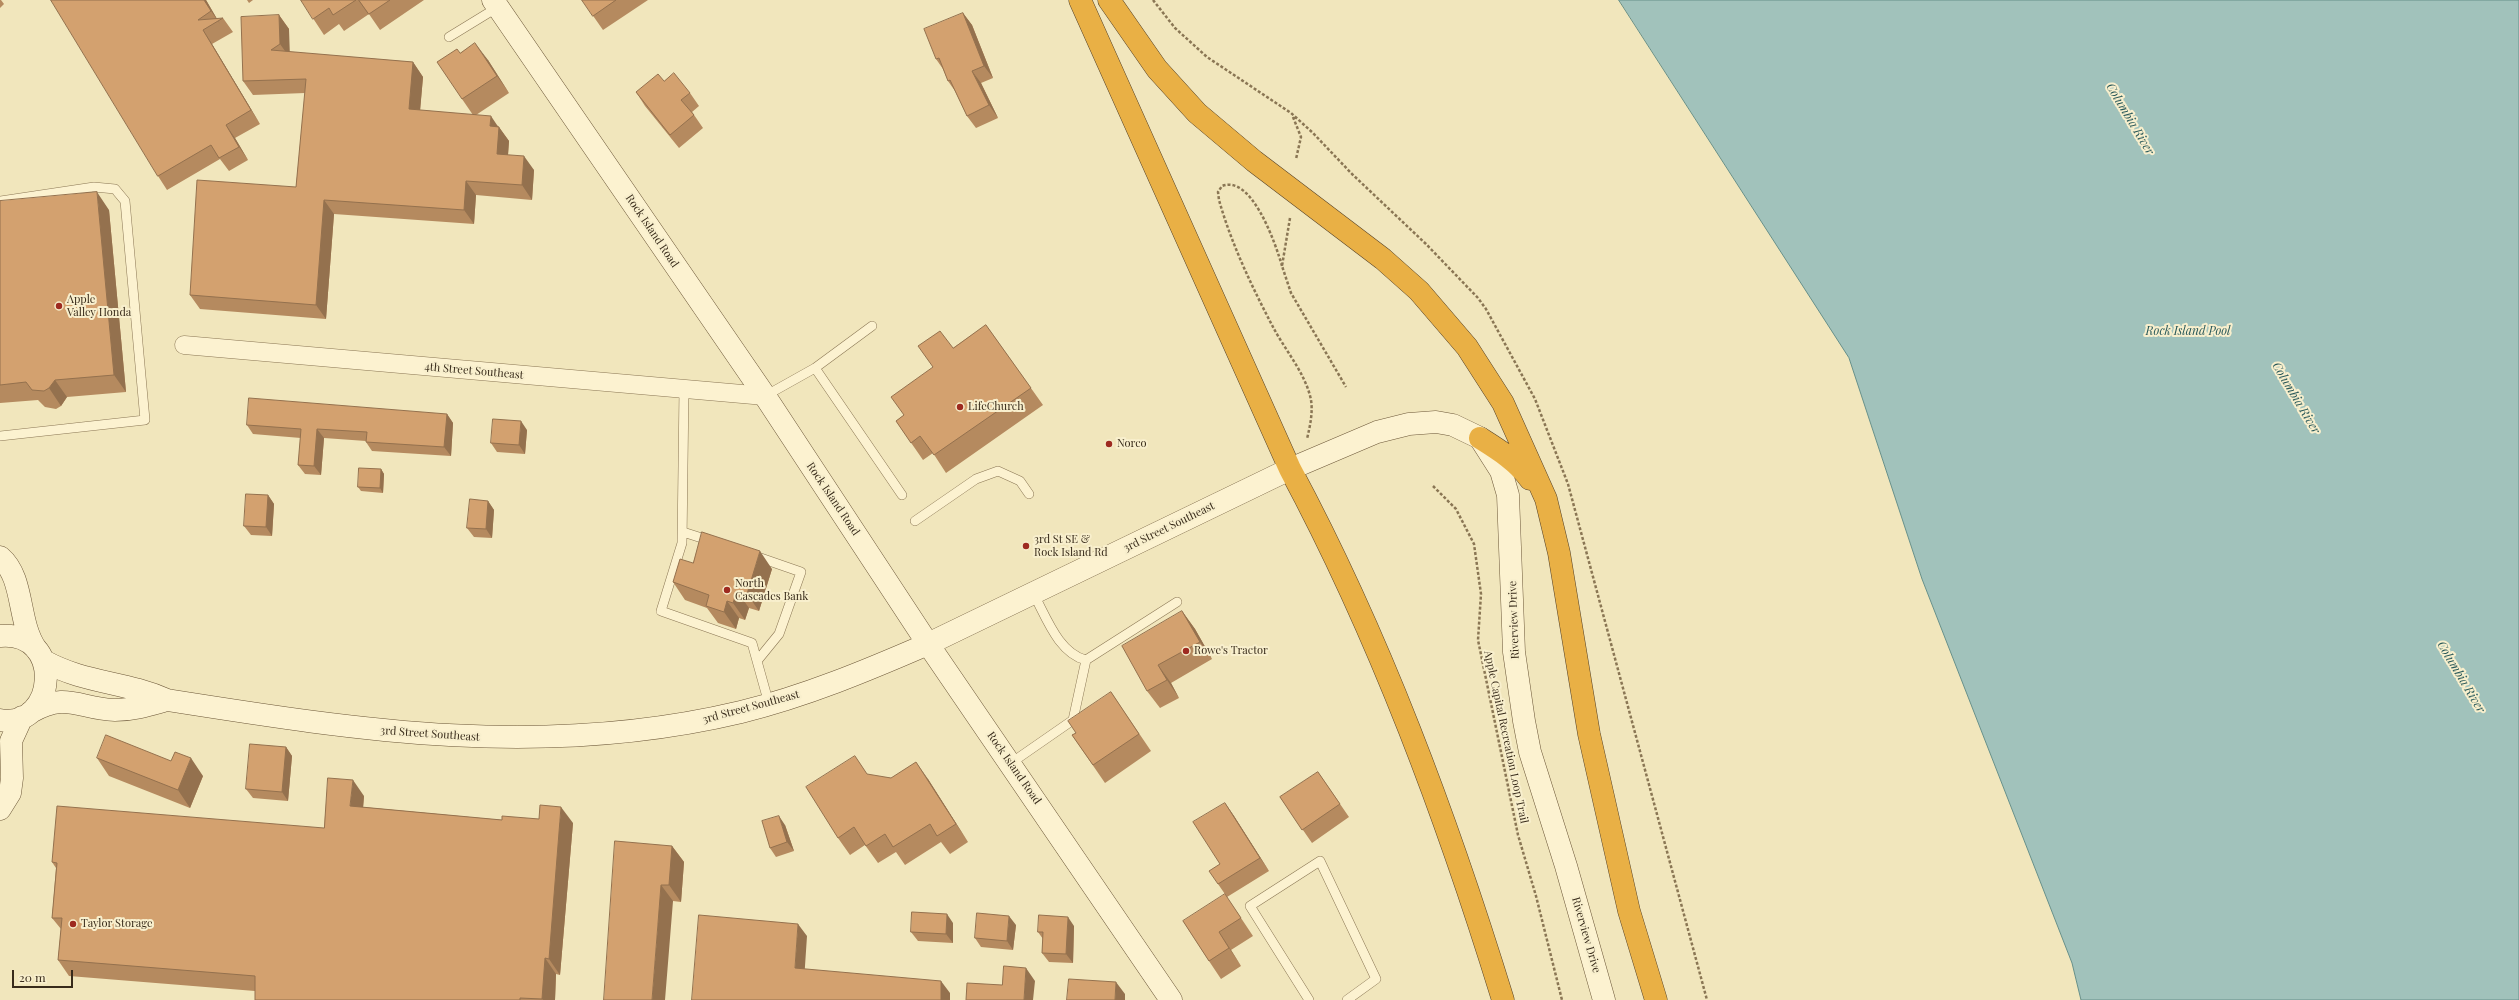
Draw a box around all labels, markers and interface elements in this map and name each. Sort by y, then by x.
water label: Columbia River [2103,81,2157,157]
street label: Rock Island Road [623,192,681,270]
place label: Apple Valley Honda [67,293,131,319]
marker: Apple Valley Honda [54,301,64,311]
water label: Rock Island Pool [2146,324,2230,338]
street label: 4th Street Southeast [424,360,524,382]
water label: Columbia River [2269,360,2323,436]
place label: LifeChurch [968,400,1024,414]
marker: LifeChurch [955,402,965,412]
place label: Norco [1117,437,1147,451]
marker: Norco [1104,439,1114,449]
street label: Rock Island Road [804,460,862,538]
street label: 3rd Street Southeast [1121,499,1217,555]
place label: 3rd St SE & Rock Island Rd [1034,533,1108,559]
marker: 3rd St SE & Rock Island Rd [1021,541,1031,551]
place label: North Cascades Bank [735,577,808,603]
street label: Riverview Drive [1506,581,1522,659]
marker: North Cascades Bank [722,585,732,595]
water label: Columbia River [2434,639,2488,715]
place label: Rowe's Tractor [1194,644,1268,658]
marker: Rowe's Tractor [1181,646,1191,656]
street label: Apple Capital Recreation Loop Trail [1481,649,1531,825]
street label: 3rd Street Southeast [701,688,801,726]
street label: 3rd Street Southeast [380,724,480,744]
street label: Rock Island Road [984,729,1044,807]
street label: Riverview Drive [1569,896,1603,974]
place label: Taylor Storage [81,917,153,931]
marker: Taylor Storage [68,919,78,929]
scale bar [14,962,75,988]
text: 20 m [19,969,46,985]

